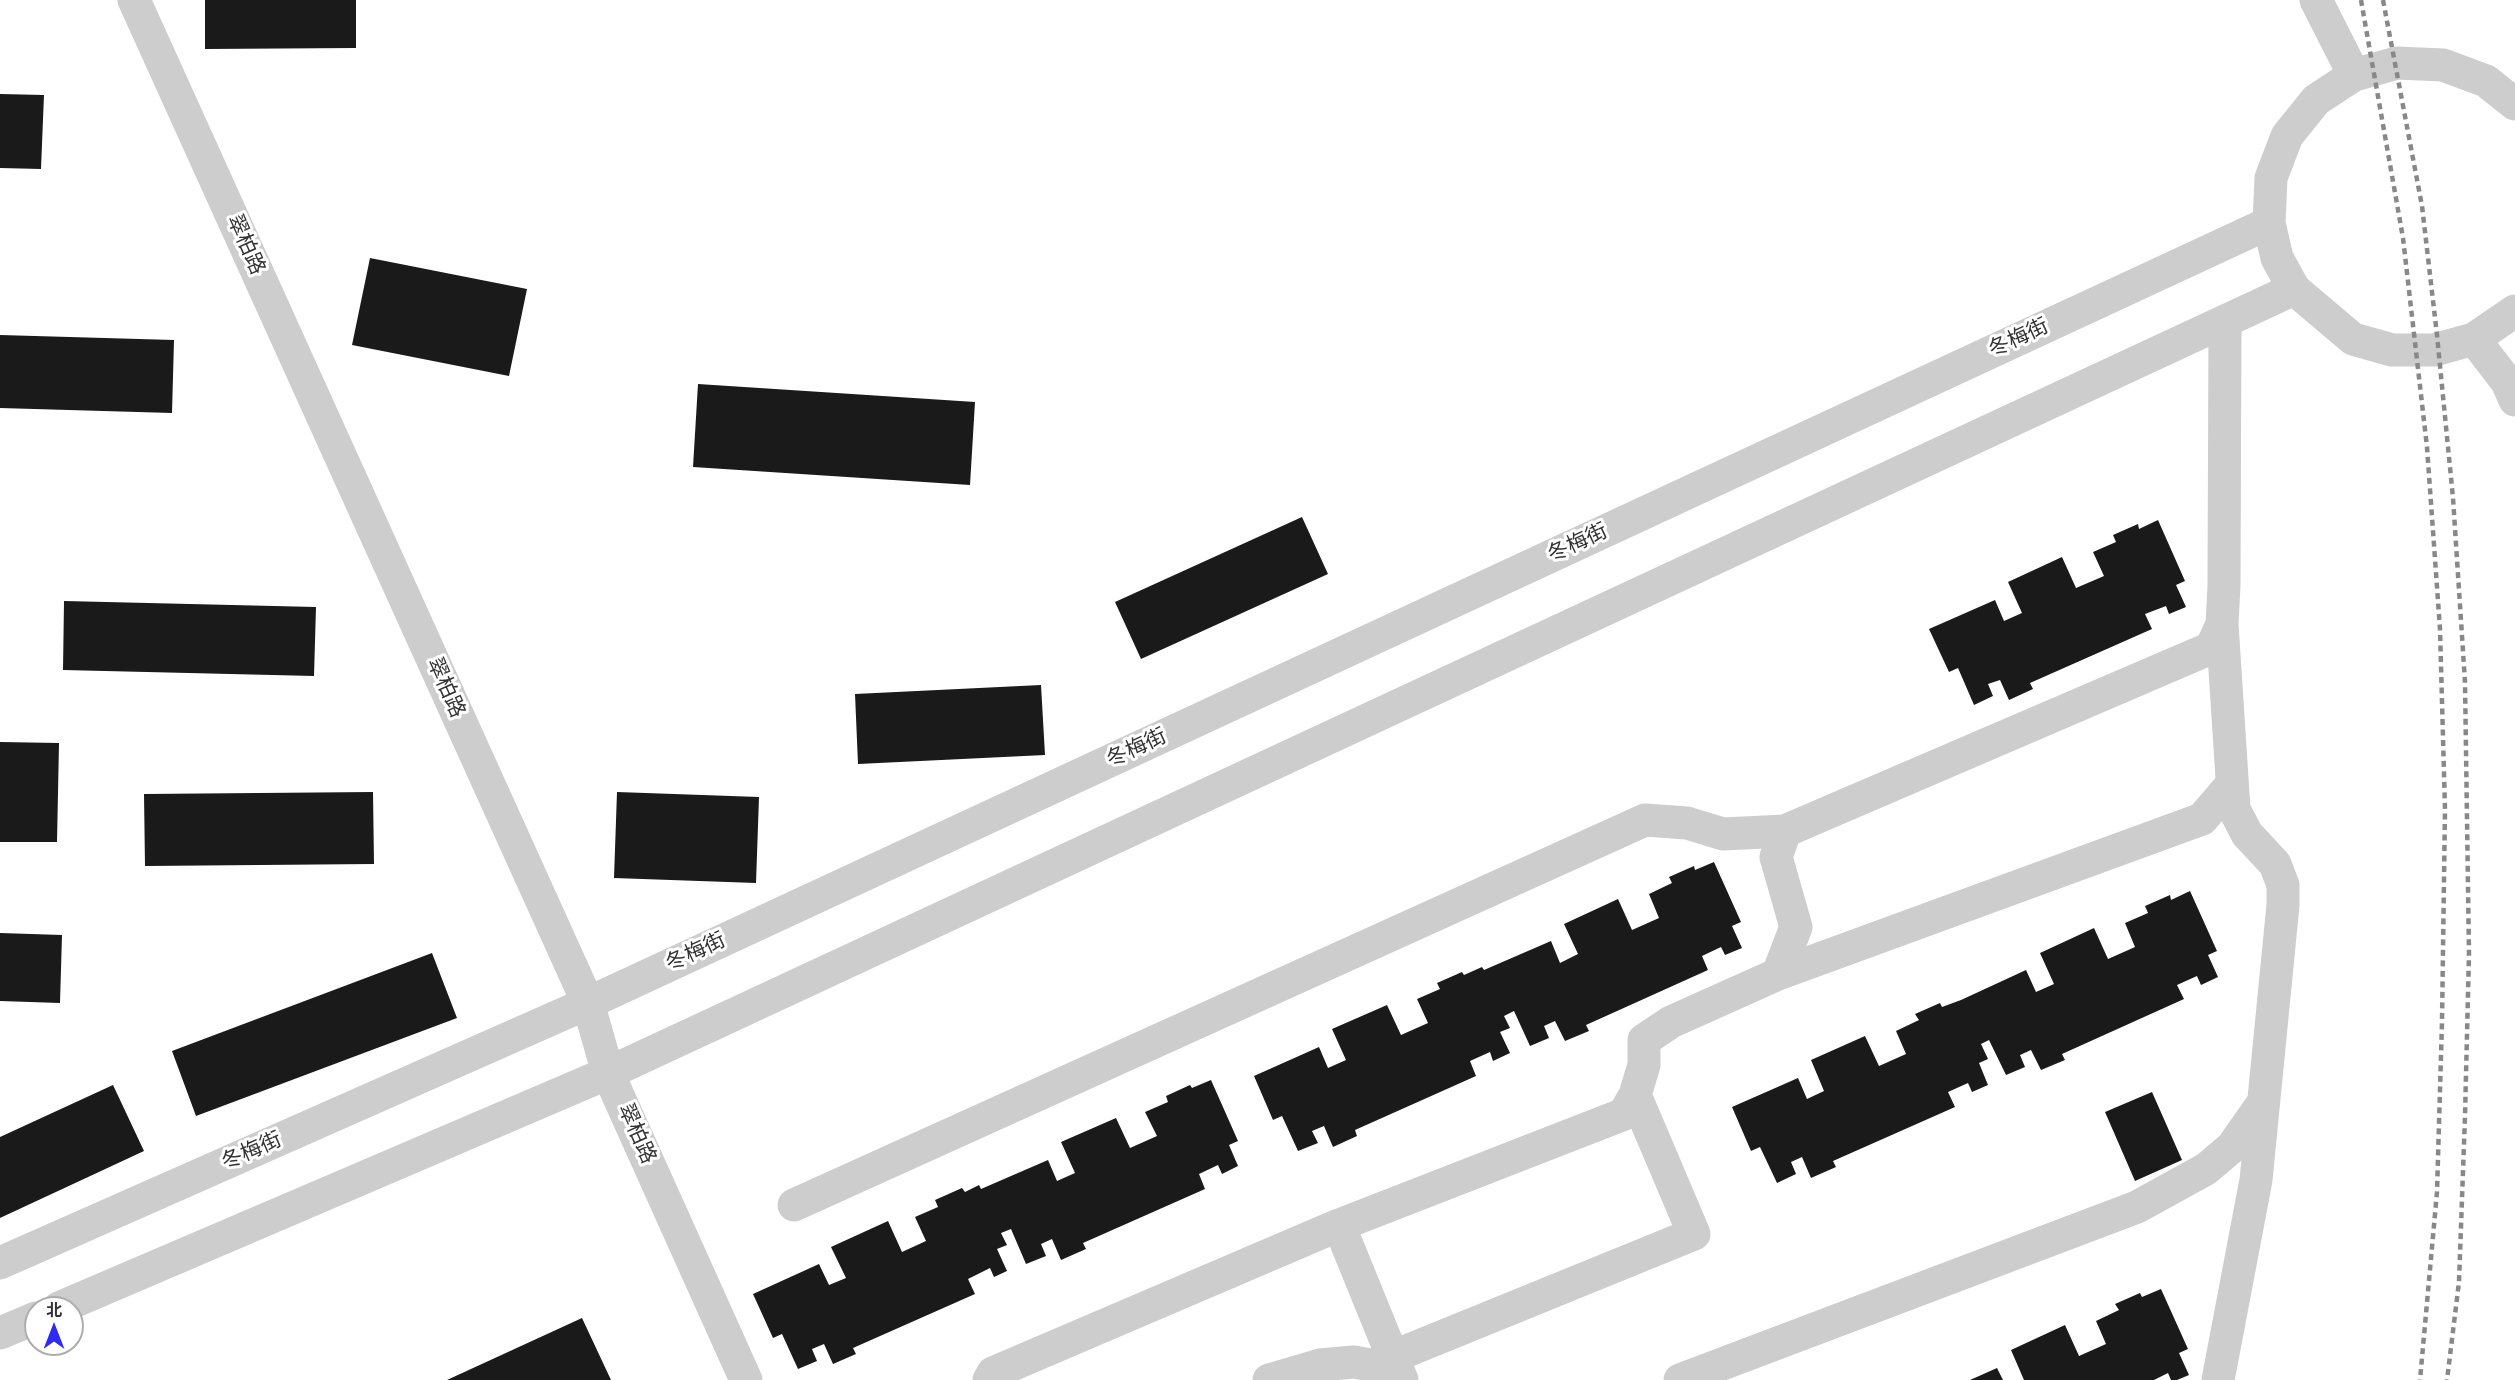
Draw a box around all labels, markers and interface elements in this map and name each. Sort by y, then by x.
street label: 翠柏路 [221,211,269,279]
street label: 冬梅街 [1985,314,2053,364]
street label: 冬梅街 [1544,519,1612,569]
street label: 翠柏路 [421,654,469,722]
street label: 冬梅街 [1103,724,1171,774]
street label: 冬梅街 [662,928,730,978]
street label: 翠柏路 [612,1100,660,1168]
street label: 冬梅街 [218,1128,286,1176]
north arrow [24,1296,84,1356]
text: 北 [46,1298,62,1322]

